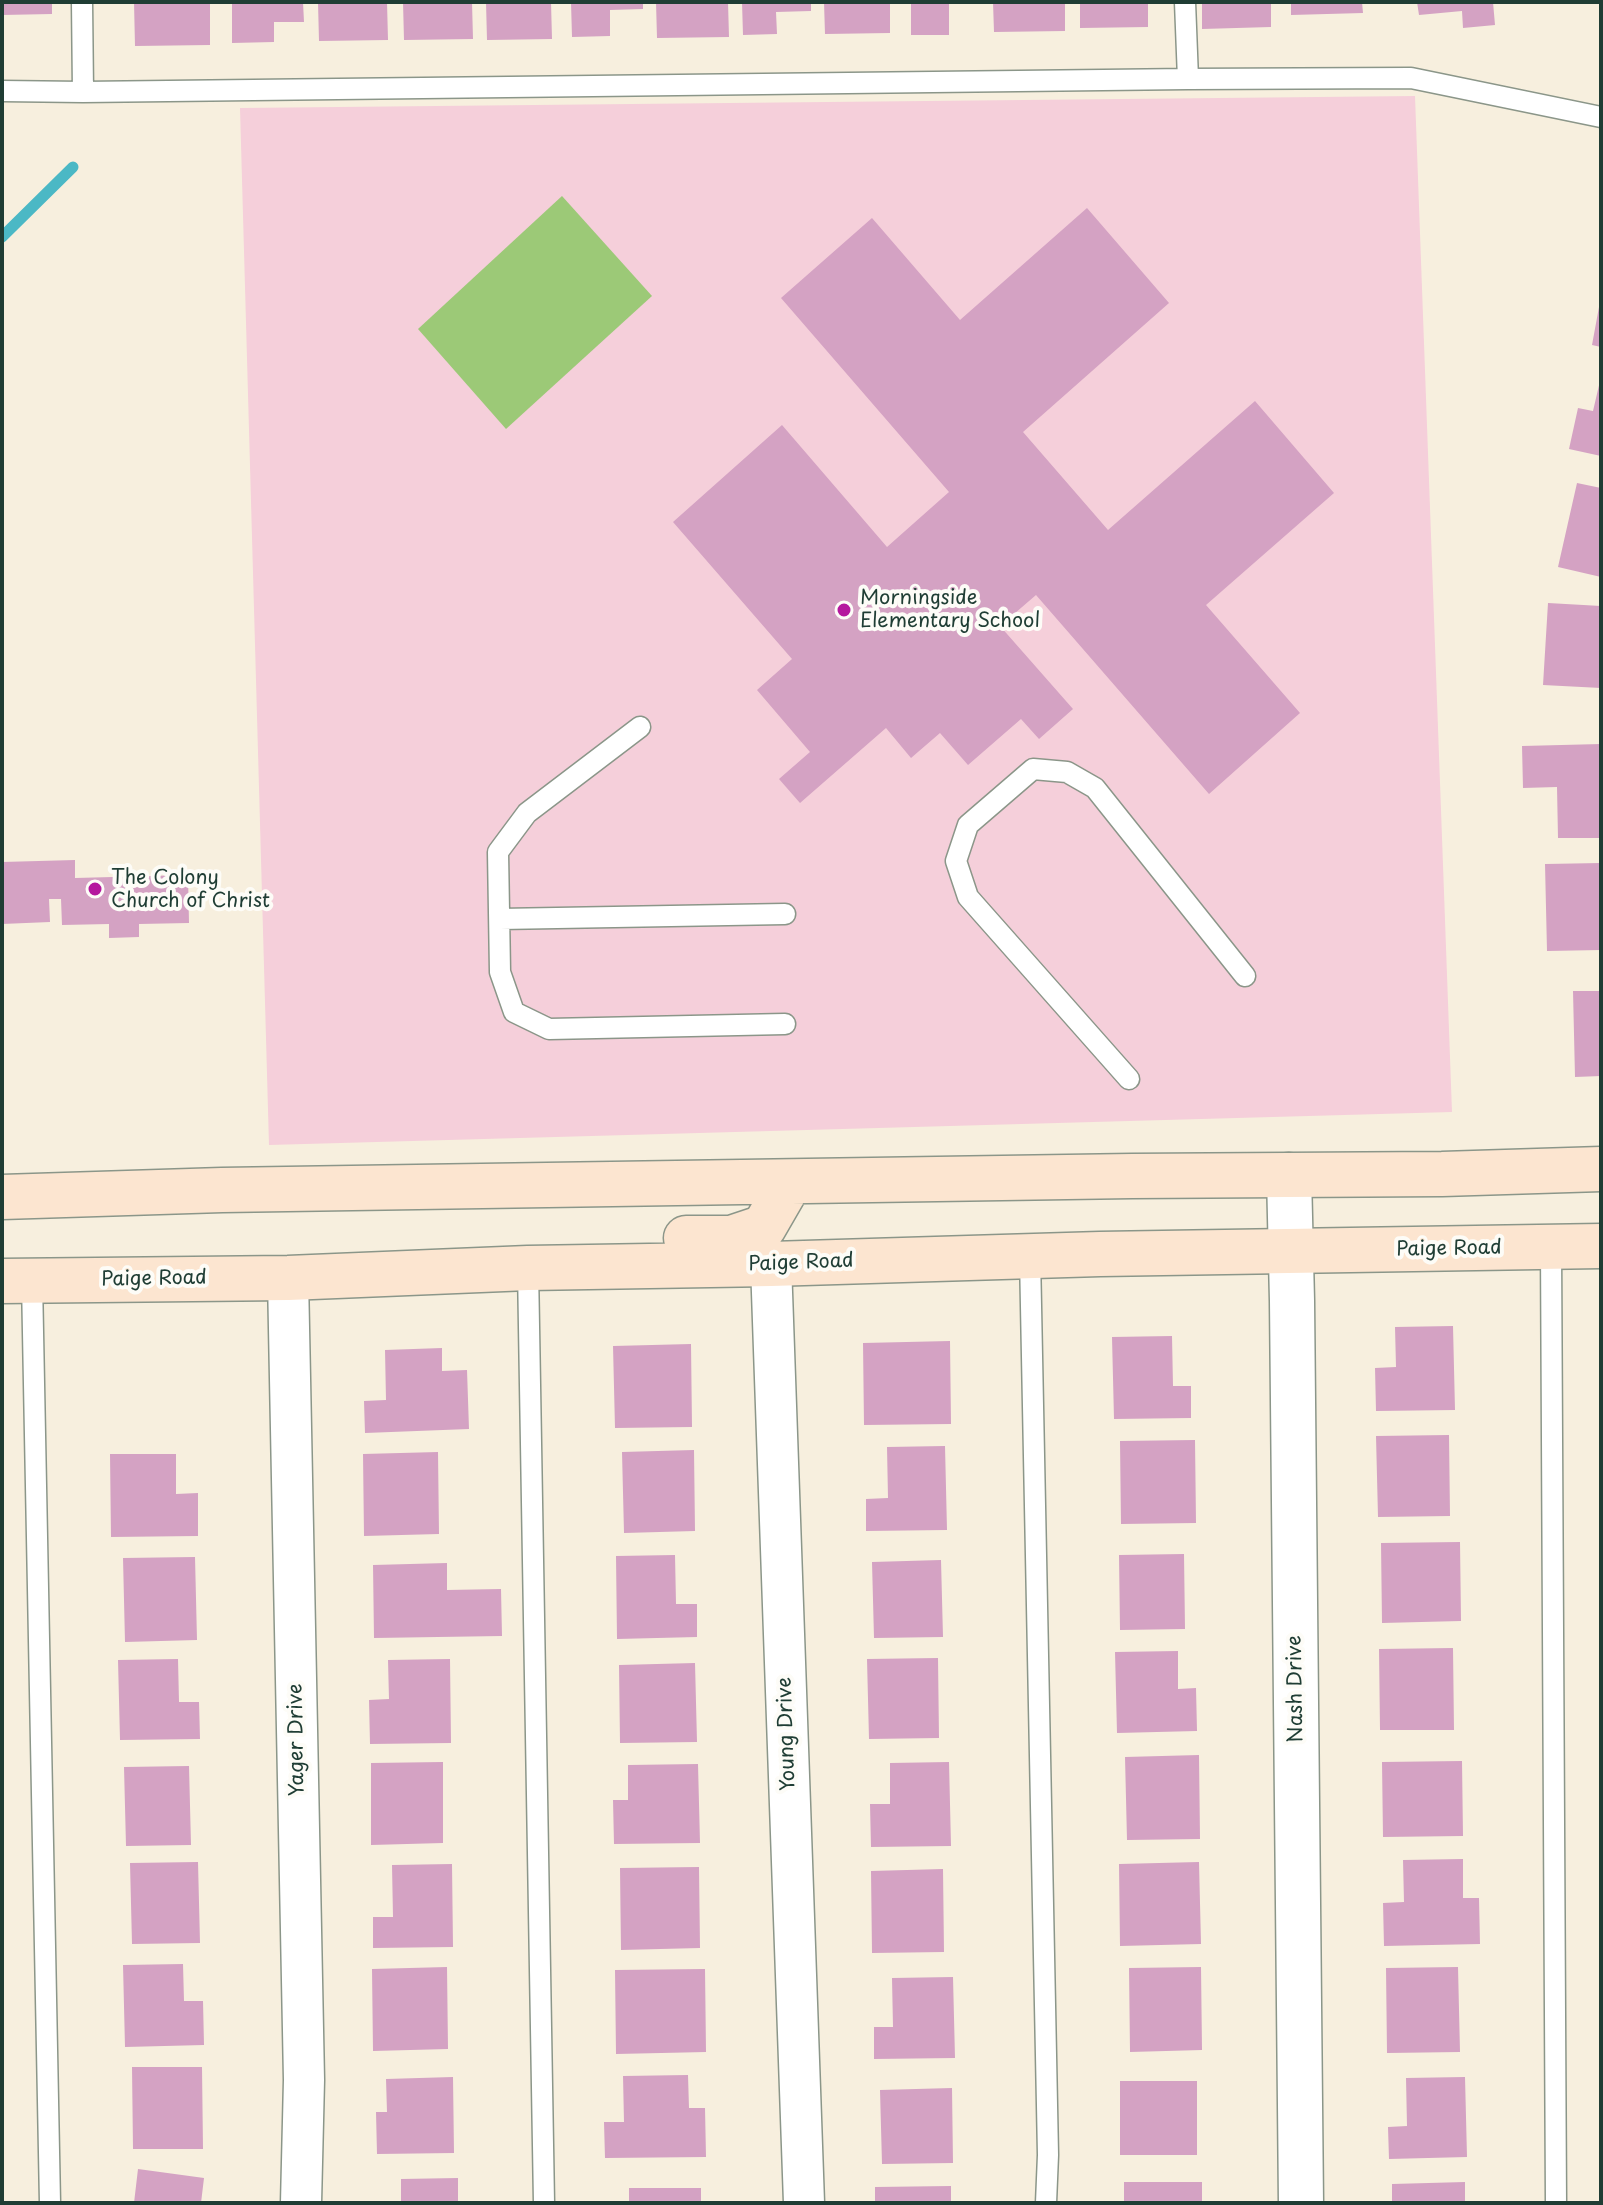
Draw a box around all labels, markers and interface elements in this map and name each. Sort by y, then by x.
place label: Morningside Elementary School [860,586,1040,633]
marker: Morningside Elementary School [835,601,853,619]
place label: The Colony Church of Christ [111,866,270,913]
marker: The Colony Church of Christ [86,880,104,898]
street label: Paige Road [1396,1236,1502,1262]
street label: Paige Road [748,1249,854,1277]
street label: Paige Road [101,1266,207,1292]
street label: Nash Drive [1283,1635,1309,1743]
street label: Young Drive [773,1677,801,1791]
street label: Yager Drive [284,1683,310,1797]

